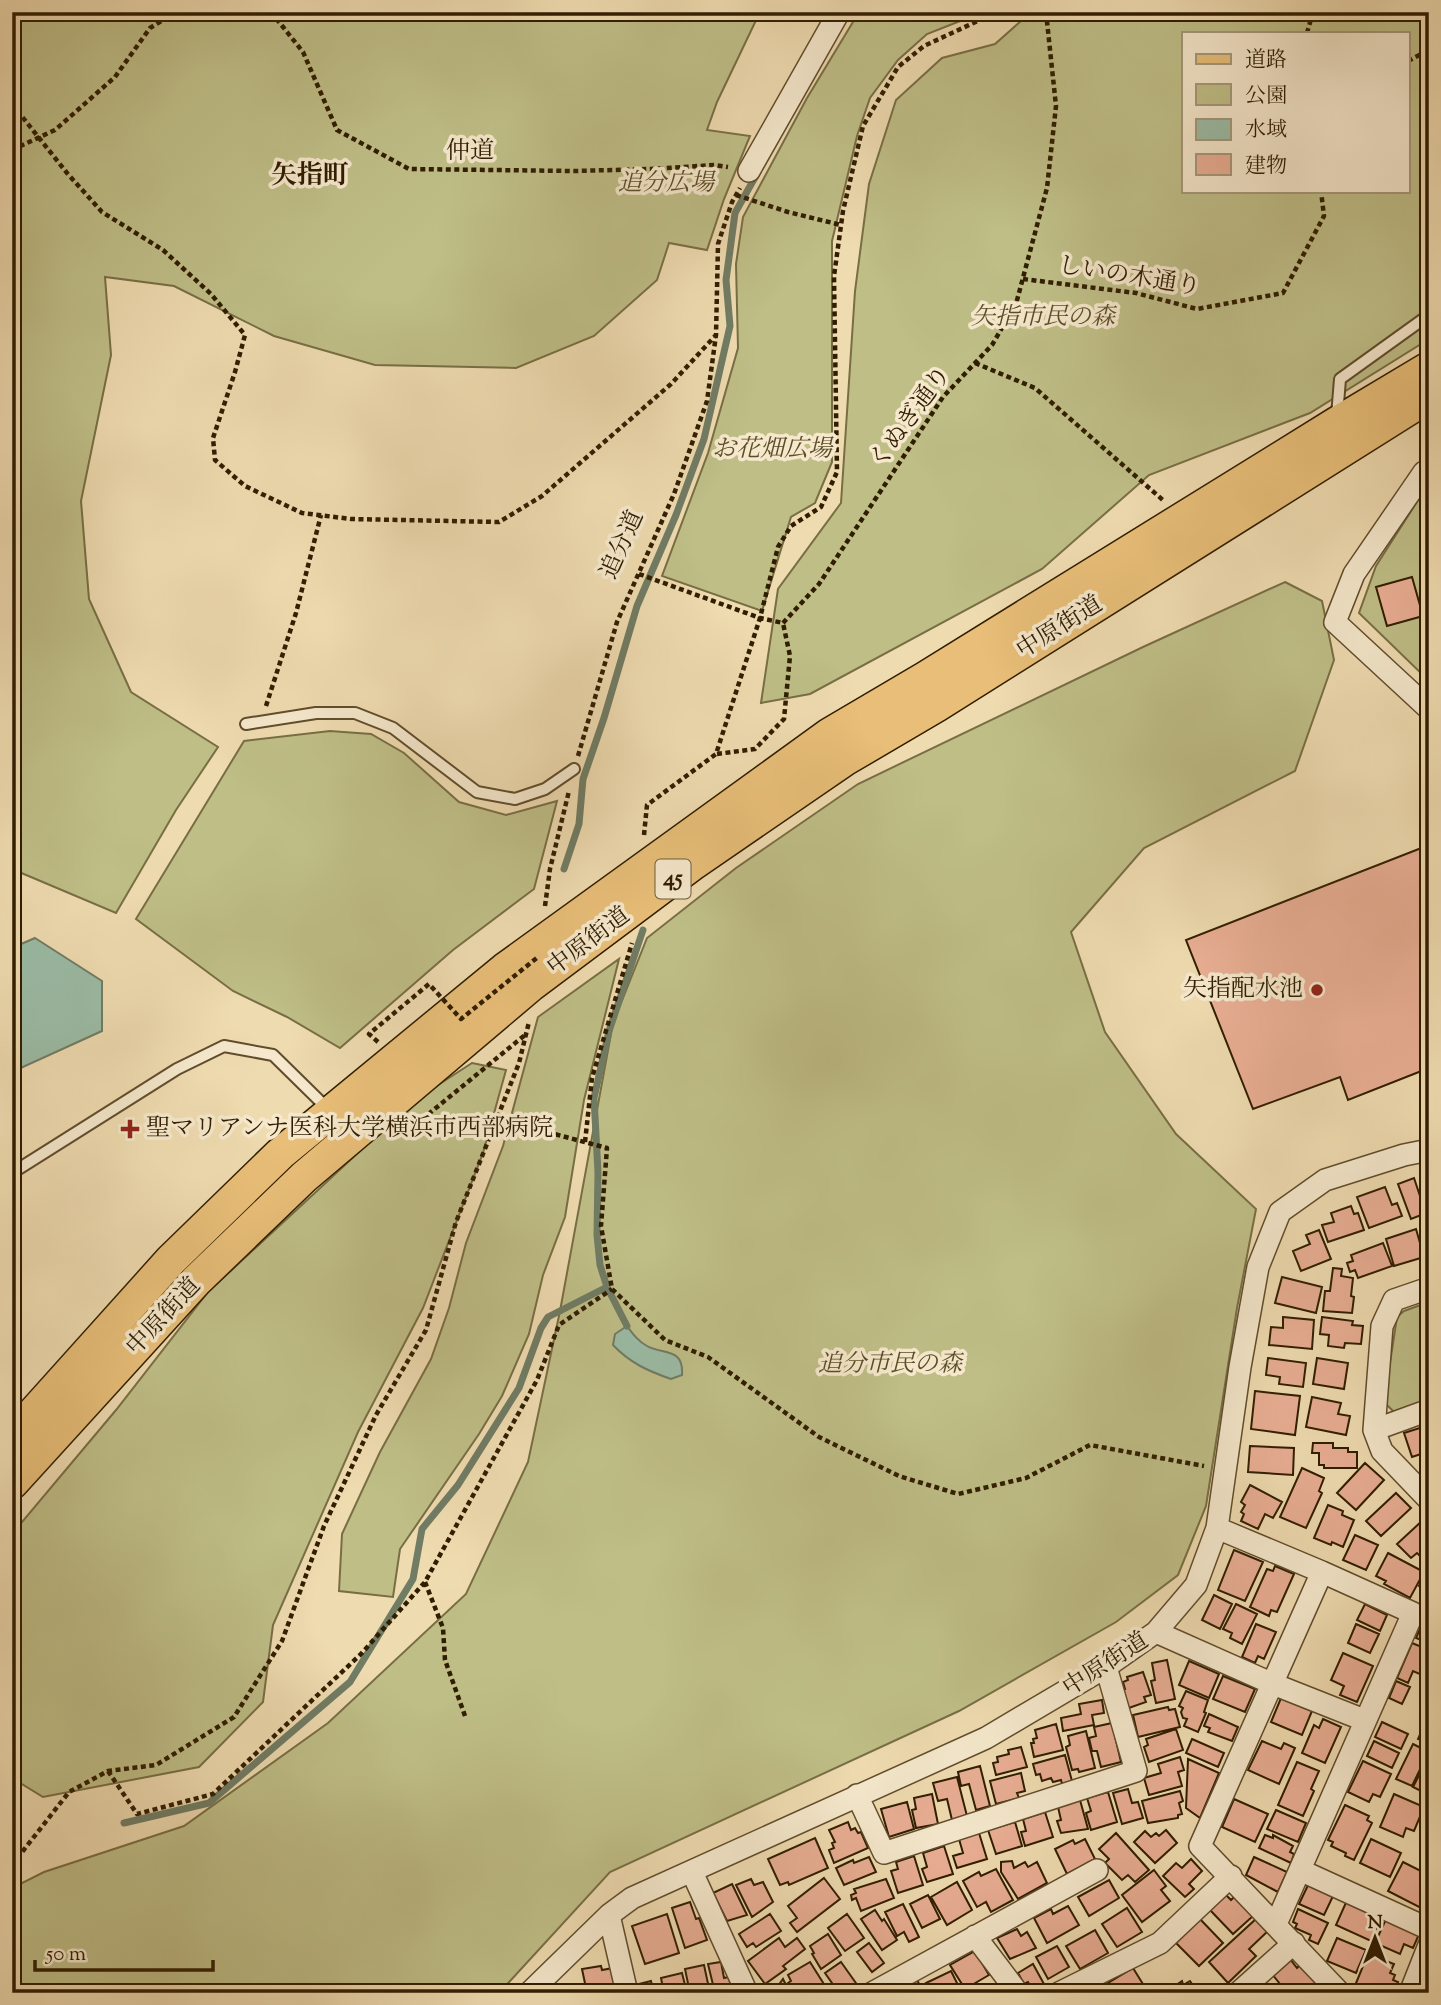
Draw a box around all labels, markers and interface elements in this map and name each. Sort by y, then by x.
legend [1182,32,1410,192]
text: 道路 [1245,46,1287,76]
text: 公園 [1245,82,1287,112]
text: 水域 [1245,116,1287,146]
street label: 仲道 [446,135,494,169]
text: 建物 [1245,152,1287,182]
district label: 矢指町 [271,158,349,195]
park label: 追分広場 [618,167,716,201]
street label: しいの木通り [1055,249,1203,305]
park label: 矢指市民の森 [971,301,1118,335]
street label: くぬぎ通り [862,359,960,477]
park label: お花畑広場 [712,433,834,467]
street label: 追分道 [593,505,653,585]
street label: 中原街道 [1010,588,1110,668]
road number: 45 [656,860,690,898]
street label: 中原街道 [540,900,638,984]
place label: 矢指配水池 [1183,973,1303,1007]
marker: 矢指配水池 [1309,982,1325,998]
place label: 聖マリアンナ医科大学横浜市西部病院 [146,1112,553,1146]
marker: 聖マリアンナ医科大学横浜市西部病院 [120,1119,140,1139]
street label: 中原街道 [119,1270,209,1364]
park label: 追分市民の森 [818,1348,965,1382]
street label: 中原街道 [1056,1625,1156,1705]
north arrow [1340,1904,1410,1974]
text: N [1367,1910,1383,1937]
scale bar [35,1928,214,1972]
text: 50 m [45,1940,86,1970]

